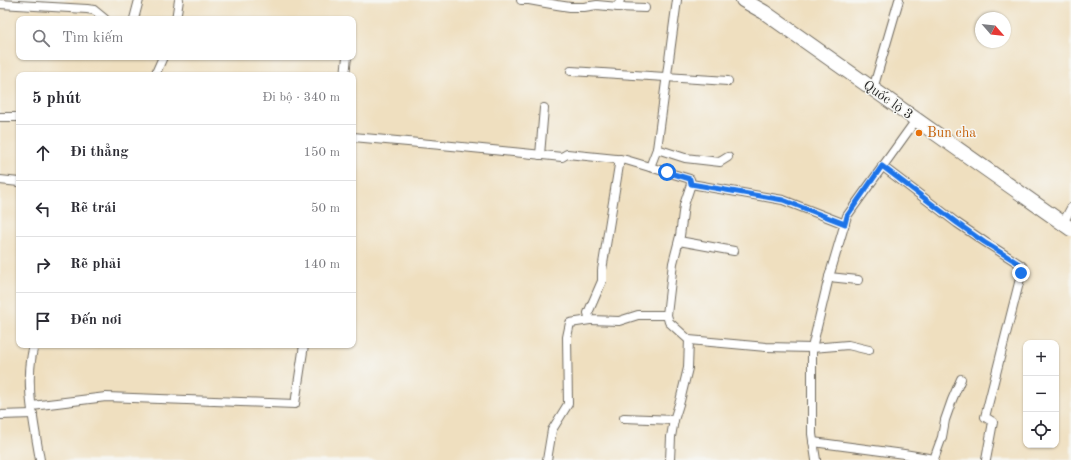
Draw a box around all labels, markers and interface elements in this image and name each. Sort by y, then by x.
north arrow [975,12,1011,48]
search box [16,16,356,60]
icon: search [30,27,52,49]
text: Tìm kiếm [62,31,124,46]
street label: Quốc lộ 3 [861,77,916,122]
text: 5 phút [32,90,81,107]
text: Đi bộ · 340 m [262,91,340,104]
place label: Bun cha [927,126,976,140]
marker: Bun cha [914,128,924,138]
icon: ahead [32,142,54,164]
text: Đi thẳng [70,145,129,160]
text: 150 m [303,146,340,159]
route start [658,163,676,181]
icon: left [32,198,54,220]
text: Rẽ trái [70,201,116,216]
text: 50 m [311,202,340,215]
icon: right [32,254,54,276]
text: Rẽ phải [70,257,121,272]
text: 140 m [303,258,340,271]
route end [1012,264,1030,282]
icon: arrive [32,310,54,332]
text: Đến nơi [70,313,122,328]
map controls [1023,340,1059,448]
button: + [1023,340,1059,376]
button: − [1023,376,1059,412]
button: locate [1023,412,1059,448]

